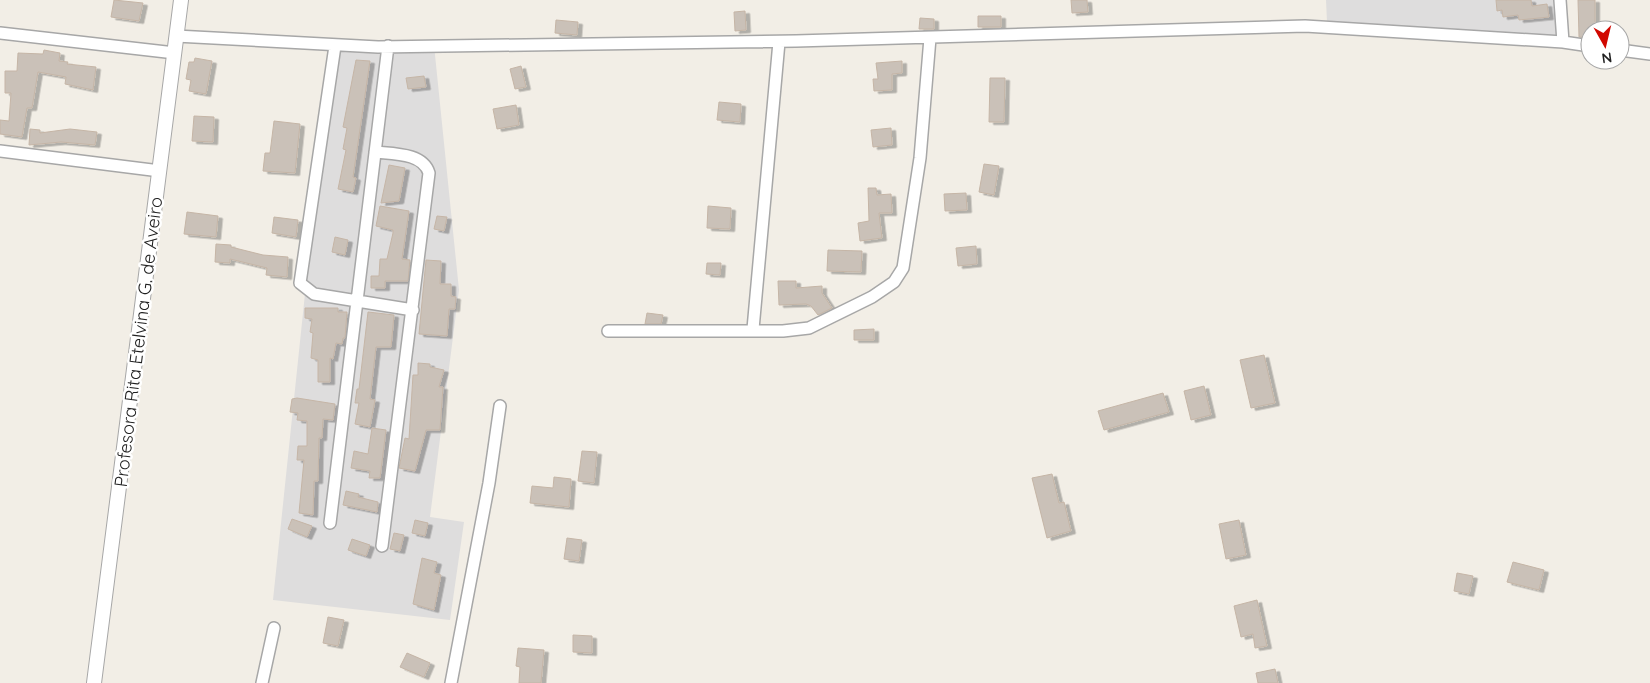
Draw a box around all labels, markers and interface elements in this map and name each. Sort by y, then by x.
north arrow [1580,20,1630,70]
text: N [1600,48,1613,68]
street label: Profesora Rita Etelvina G. de Aveiro [109,196,167,488]

